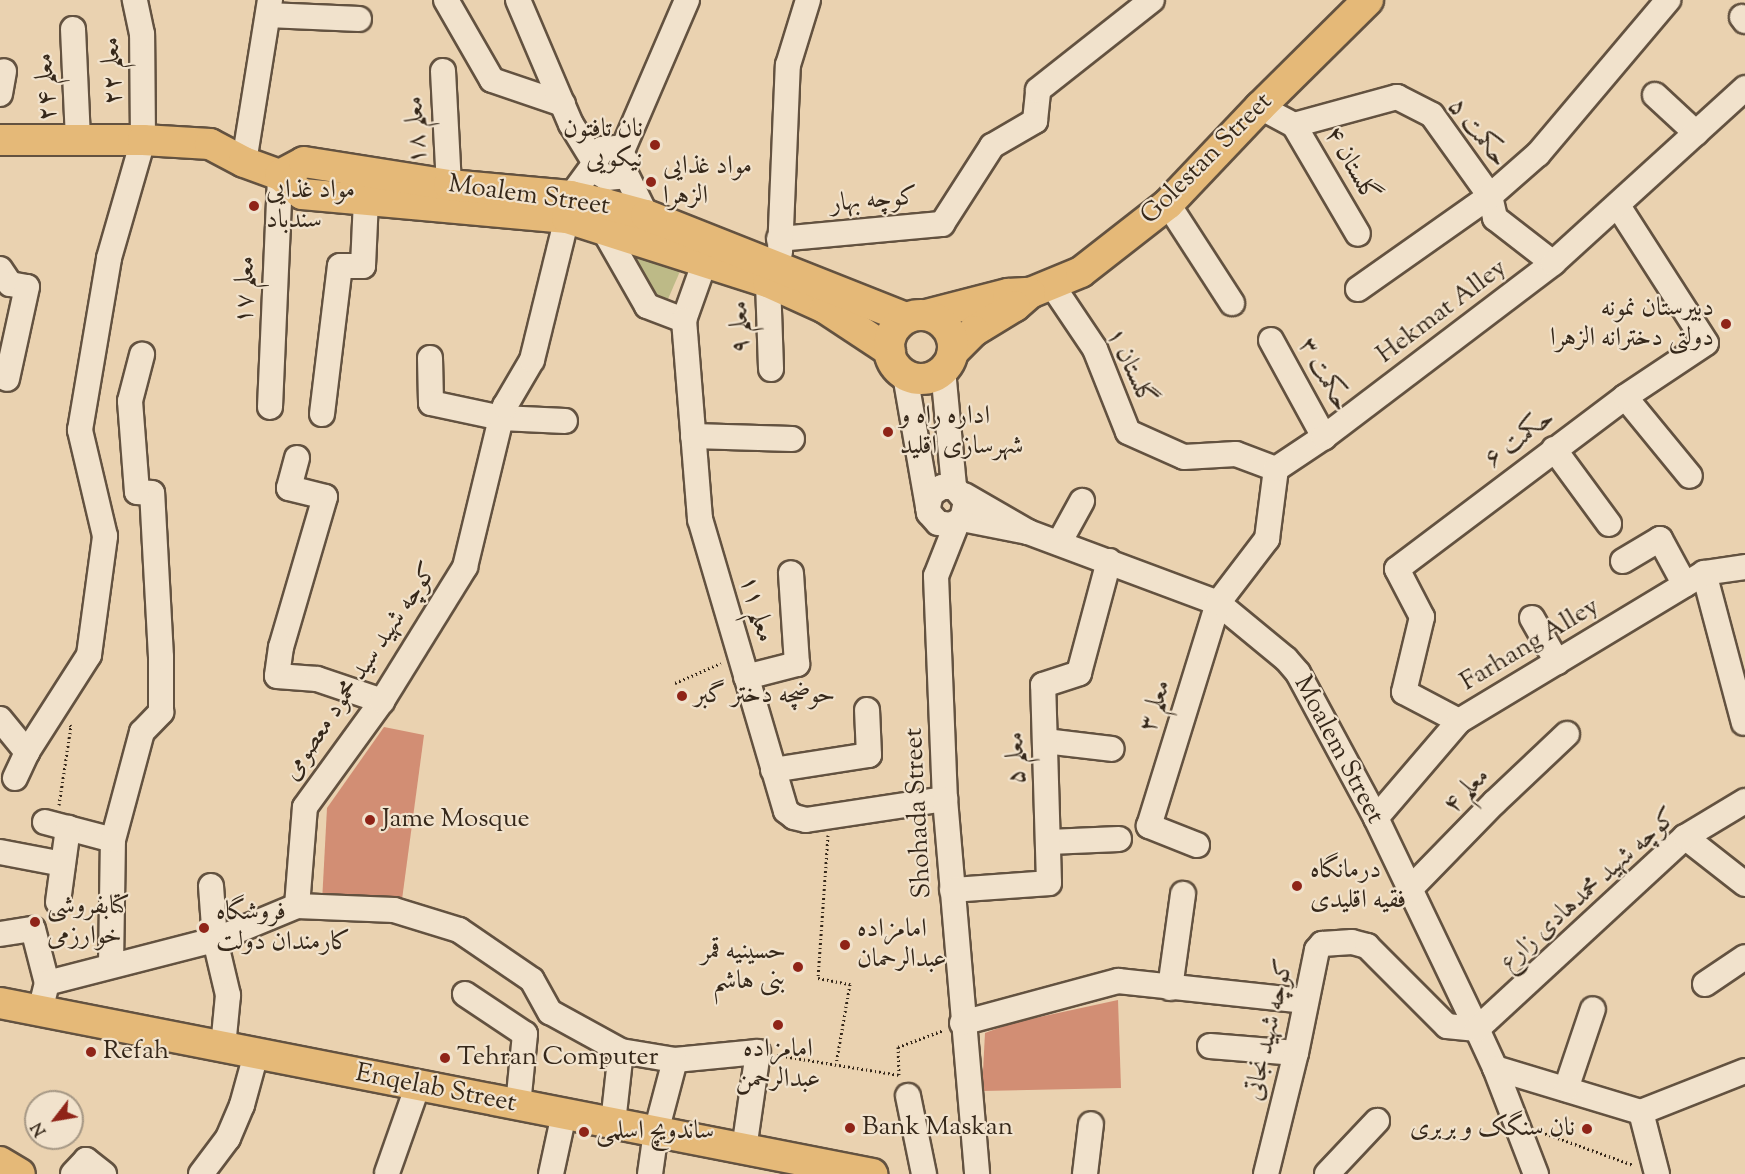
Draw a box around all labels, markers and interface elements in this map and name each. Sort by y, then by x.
street label: معلم ۲۲ [96,36,130,106]
street label: معلم ۲۴ [30,52,64,122]
street label: Golestan Street [1135,87,1279,231]
street label: حکمت ۵ [1440,92,1514,174]
street label: معلم ۱۸ [400,95,434,165]
place label: نان تافتون نیکویی [563,114,643,176]
street label: گلستان ۴ [1317,121,1385,209]
marker: نان تافتون نیکویی [648,138,662,152]
place label: مواد غذایی الزهرا [663,151,752,212]
street label: Moalem Street [446,169,612,223]
place label: مواد غذایی سندباد [266,175,355,236]
marker: مواد غذایی الزهرا [644,175,658,189]
street label: کوچه بهار [829,182,919,220]
marker: مواد غذایی سندباد [247,199,261,213]
street label: Hekmat Alley [1371,253,1513,371]
street label: معلم ۱۷ [229,255,263,325]
place label: دبیرستان نمونه دولتی دخترانه الزهرا [1550,293,1714,354]
street label: معلم ۹ [724,300,758,354]
marker: دبیرستان نمونه دولتی دخترانه الزهرا [1719,317,1733,331]
street label: گلستان ۱ [1098,323,1162,411]
street label: حکمت ۳ [1290,333,1356,417]
place label: اداره راه و شهرسازی اقلید [900,401,1023,462]
street label: حکمت ۶ [1479,403,1561,475]
marker: اداره راه و شهرسازی اقلید [881,425,895,439]
street label: کوچه شهید سید محمود معصومی [276,557,446,787]
street label: معلم ۱۱ [732,572,780,646]
street label: Farhang Alley [1455,591,1605,699]
street label: Moalem Street [1286,671,1390,829]
street label: معلم ۳ [1133,676,1179,736]
place label: حوضچه دختر گبر [694,680,835,712]
marker: حوضچه دختر گبر [675,689,689,703]
street label: Shohada Street [899,727,939,899]
street label: معلم ۵ [1000,731,1034,785]
street label: معلم ۴ [1437,761,1497,821]
street label: کوچه شهید محمدهادی زارع [1494,802,1684,978]
place label: Jame Mosque [382,804,530,836]
marker: Jame Mosque [363,813,377,827]
place label: درمانگاه فقیه اقلیدی [1310,855,1406,916]
marker: درمانگاه فقیه اقلیدی [1288,877,1306,895]
place label: کتابفروشی خوارزمی [47,891,130,952]
place label: فروشگاه کارمندان دولت [216,897,351,958]
place label: امامزاده عبدالرحمان [857,914,947,976]
marker: کتابفروشی خوارزمی [28,915,42,929]
marker: فروشگاه کارمندان دولت [197,921,211,935]
place label: حسینیه قمر بنی هاشم [701,936,786,998]
marker: امامزاده عبدالرحمان [838,938,852,952]
street label: کوچه شهید نجاتی [1239,956,1301,1104]
marker: حسینیه قمر بنی هاشم [791,960,805,974]
marker: امامزاده عبدالرحمن [771,1018,785,1032]
place label: امامزاده عبدالرحمن [736,1034,820,1096]
place label: Refah [103,1036,169,1068]
place label: Tehran Computer [457,1042,658,1074]
marker: Refah [84,1045,98,1059]
marker: Tehran Computer [438,1051,452,1065]
street label: Enqelab Street [353,1058,519,1120]
north arrow [24,1090,84,1150]
place label: Bank Maskan [862,1112,1013,1144]
place label: نان سنگک و بربری [1410,1113,1575,1145]
place label: ساندویچ اسلمی [596,1116,714,1148]
text: N [27,1117,53,1140]
marker: Bank Maskan [843,1121,857,1135]
marker: نان سنگک و بربری [1580,1122,1594,1136]
marker: ساندویچ اسلمی [577,1125,591,1139]

